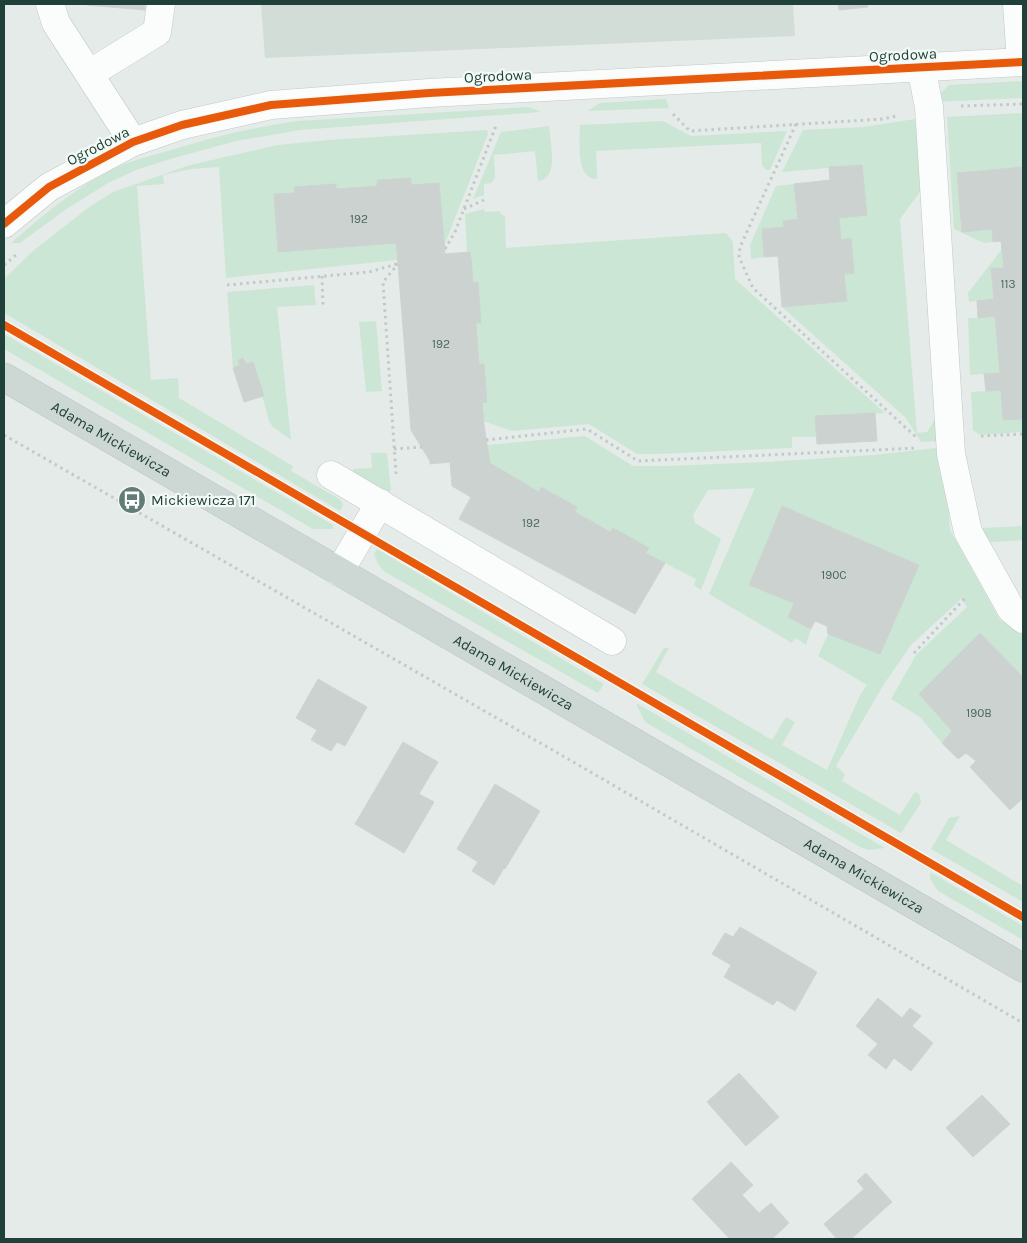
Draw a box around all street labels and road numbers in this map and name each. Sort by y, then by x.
street label: Ogrodowa [869,44,937,66]
street label: Ogrodowa [464,65,532,87]
street label: Ogrodowa [64,123,132,169]
street label: Adama Mickiewicza [48,397,174,481]
street label: Adama Mickiewicza [450,631,577,714]
street label: Adama Mickiewicza [801,834,927,918]

